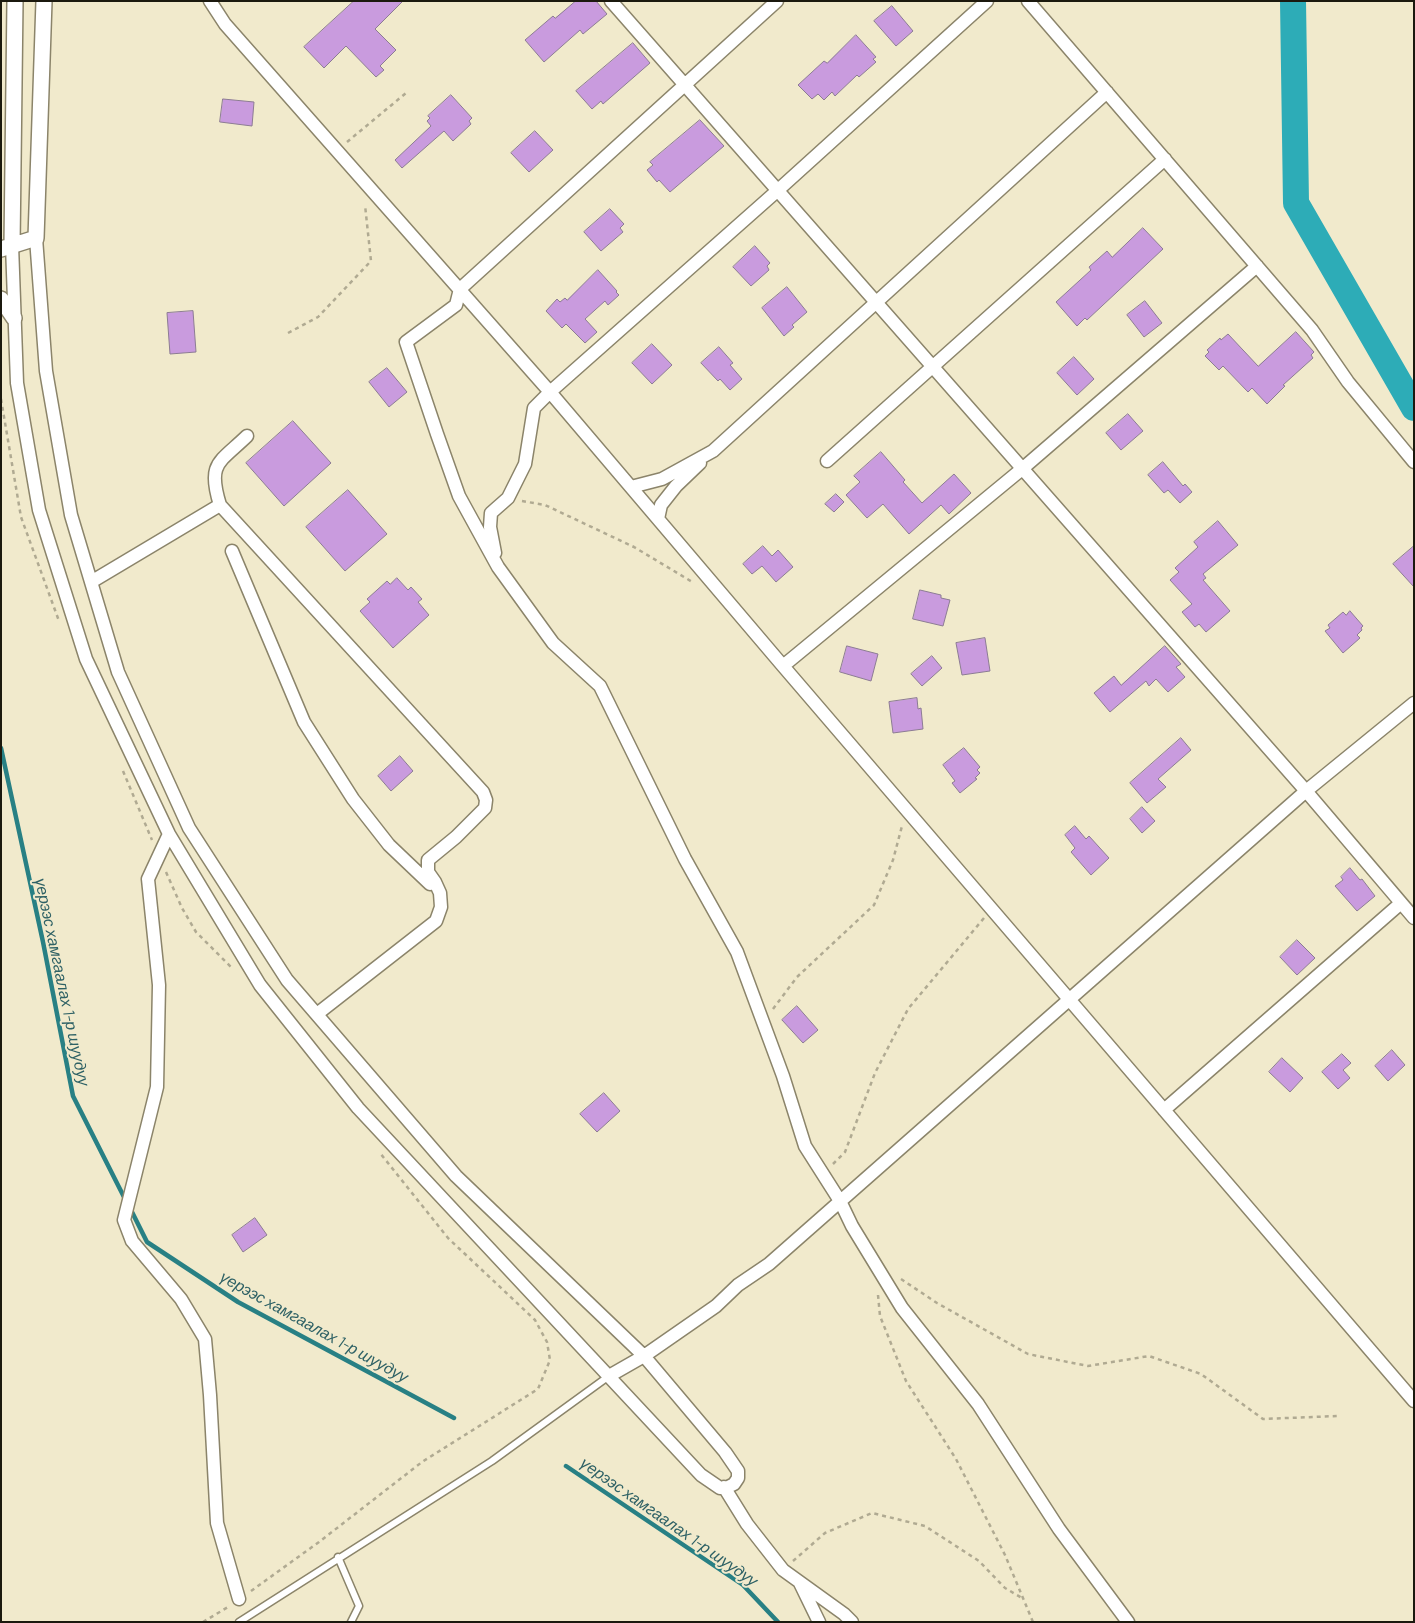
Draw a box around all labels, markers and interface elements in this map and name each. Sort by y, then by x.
water label: үерээс хамгаалах 1-р шуудуу [31,876,93,1088]
water label: үерээс хамгаалах 1-р шуудуу [217,1267,411,1387]
water label: үерээс хамгаалах 1-р шуудуу [577,1453,761,1591]

